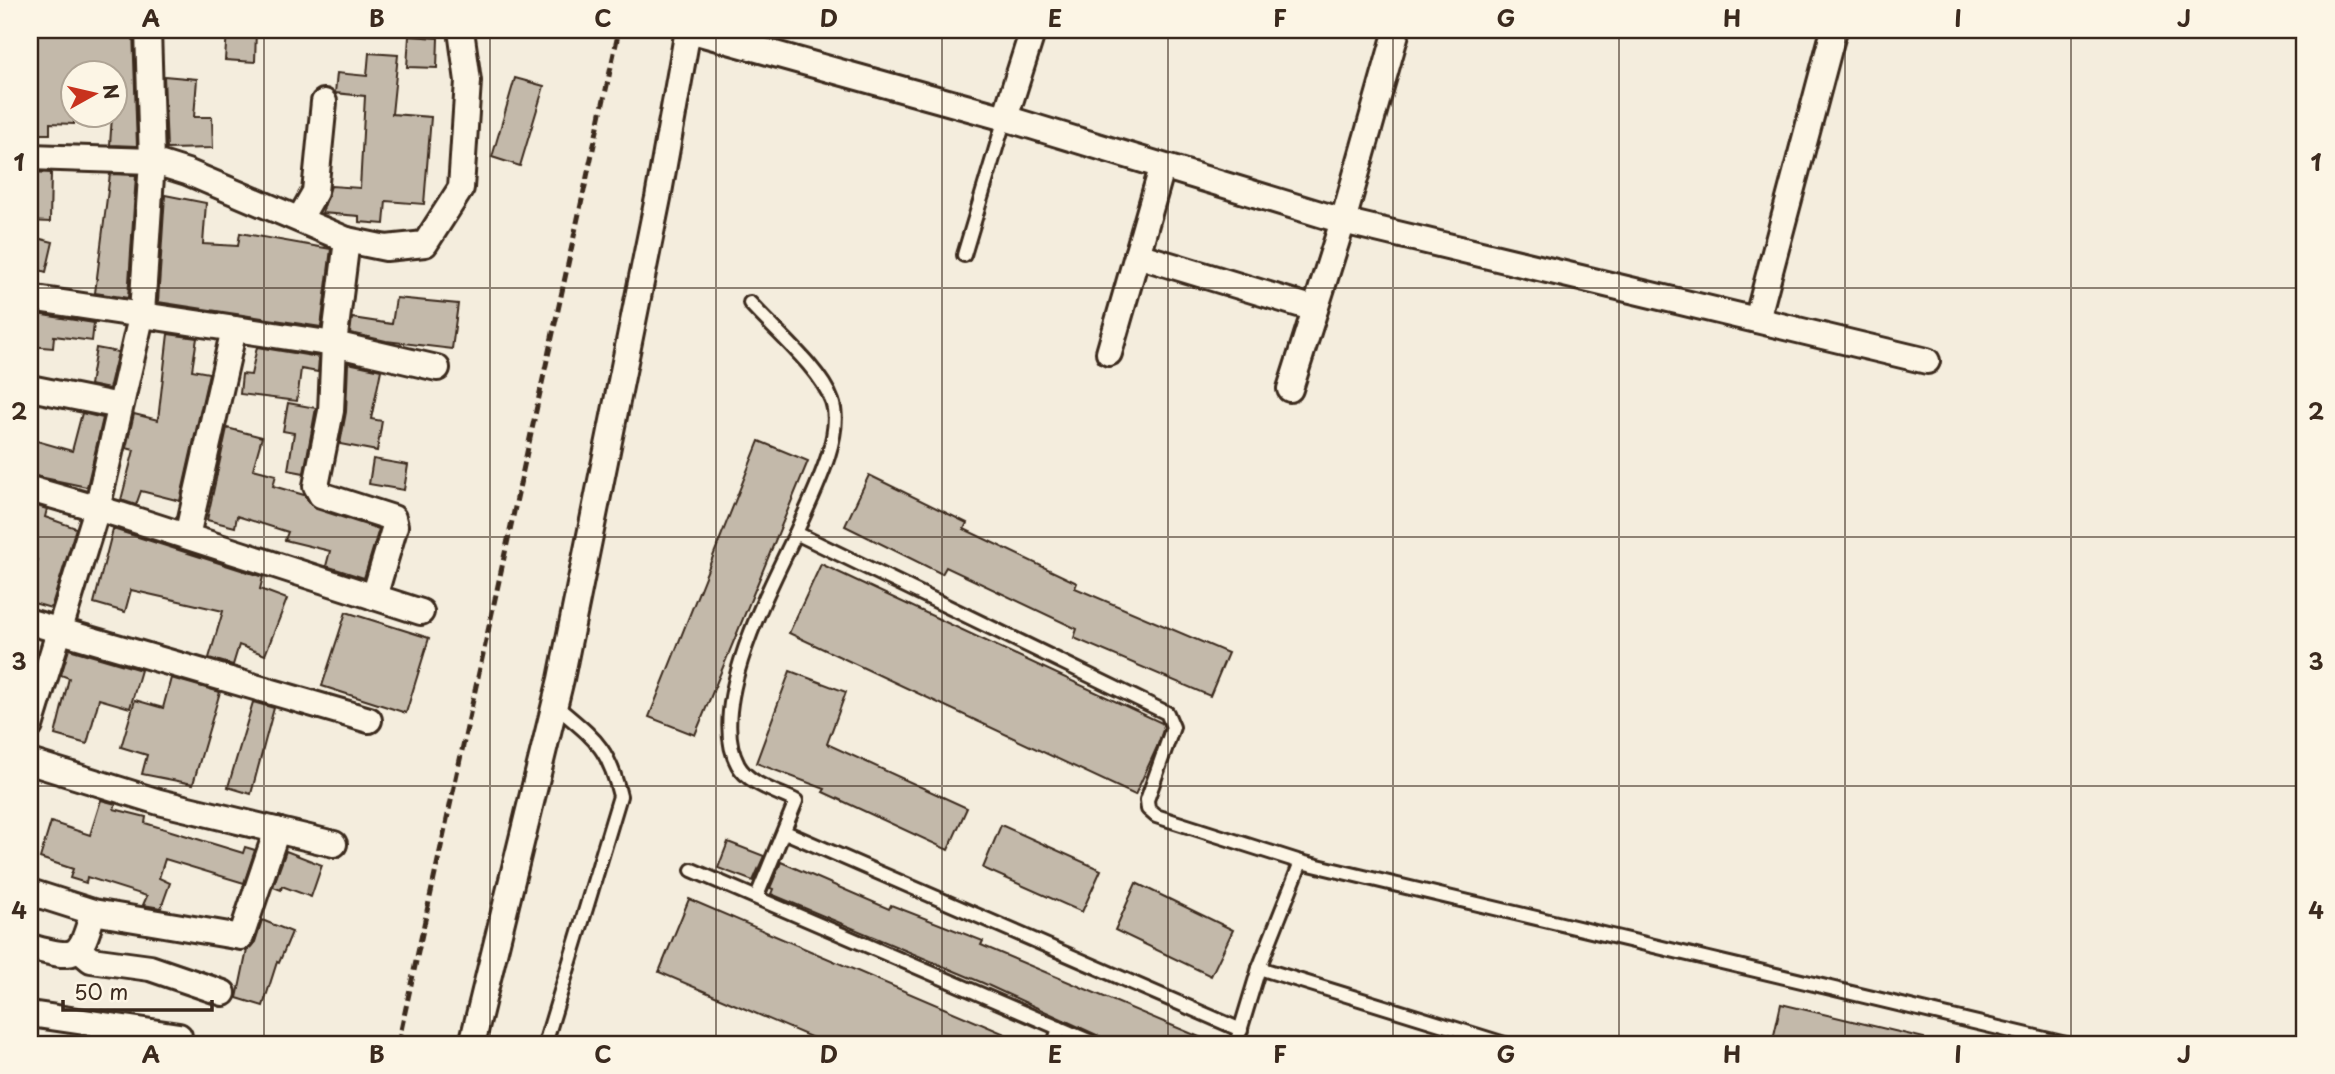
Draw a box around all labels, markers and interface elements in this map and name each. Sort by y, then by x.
text: A [142,0,160,35]
text: B [369,0,385,35]
text: C [594,0,612,35]
text: D [820,0,838,35]
text: E [1048,0,1062,35]
text: F [1273,0,1287,35]
text: G [1497,0,1515,35]
text: H [1723,0,1741,35]
text: I [1954,0,1962,35]
text: J [2177,0,2191,35]
north arrow [60,60,130,130]
text: N [97,82,127,101]
text: 1 [14,144,25,179]
text: 1 [2311,144,2322,179]
text: 2 [11,393,27,428]
text: 2 [2308,393,2324,428]
text: 3 [11,643,27,678]
text: 3 [2308,643,2324,678]
text: 4 [11,892,27,927]
text: 4 [2308,892,2324,927]
scale bar [63,969,212,1013]
text: 50 m [74,975,128,1007]
text: A [142,1036,160,1071]
text: B [369,1036,385,1071]
text: C [594,1036,612,1071]
text: D [820,1036,838,1071]
text: E [1048,1036,1062,1071]
text: F [1273,1036,1287,1071]
text: G [1497,1036,1515,1071]
text: H [1723,1036,1741,1071]
text: I [1954,1036,1962,1071]
text: J [2177,1036,2191,1071]

